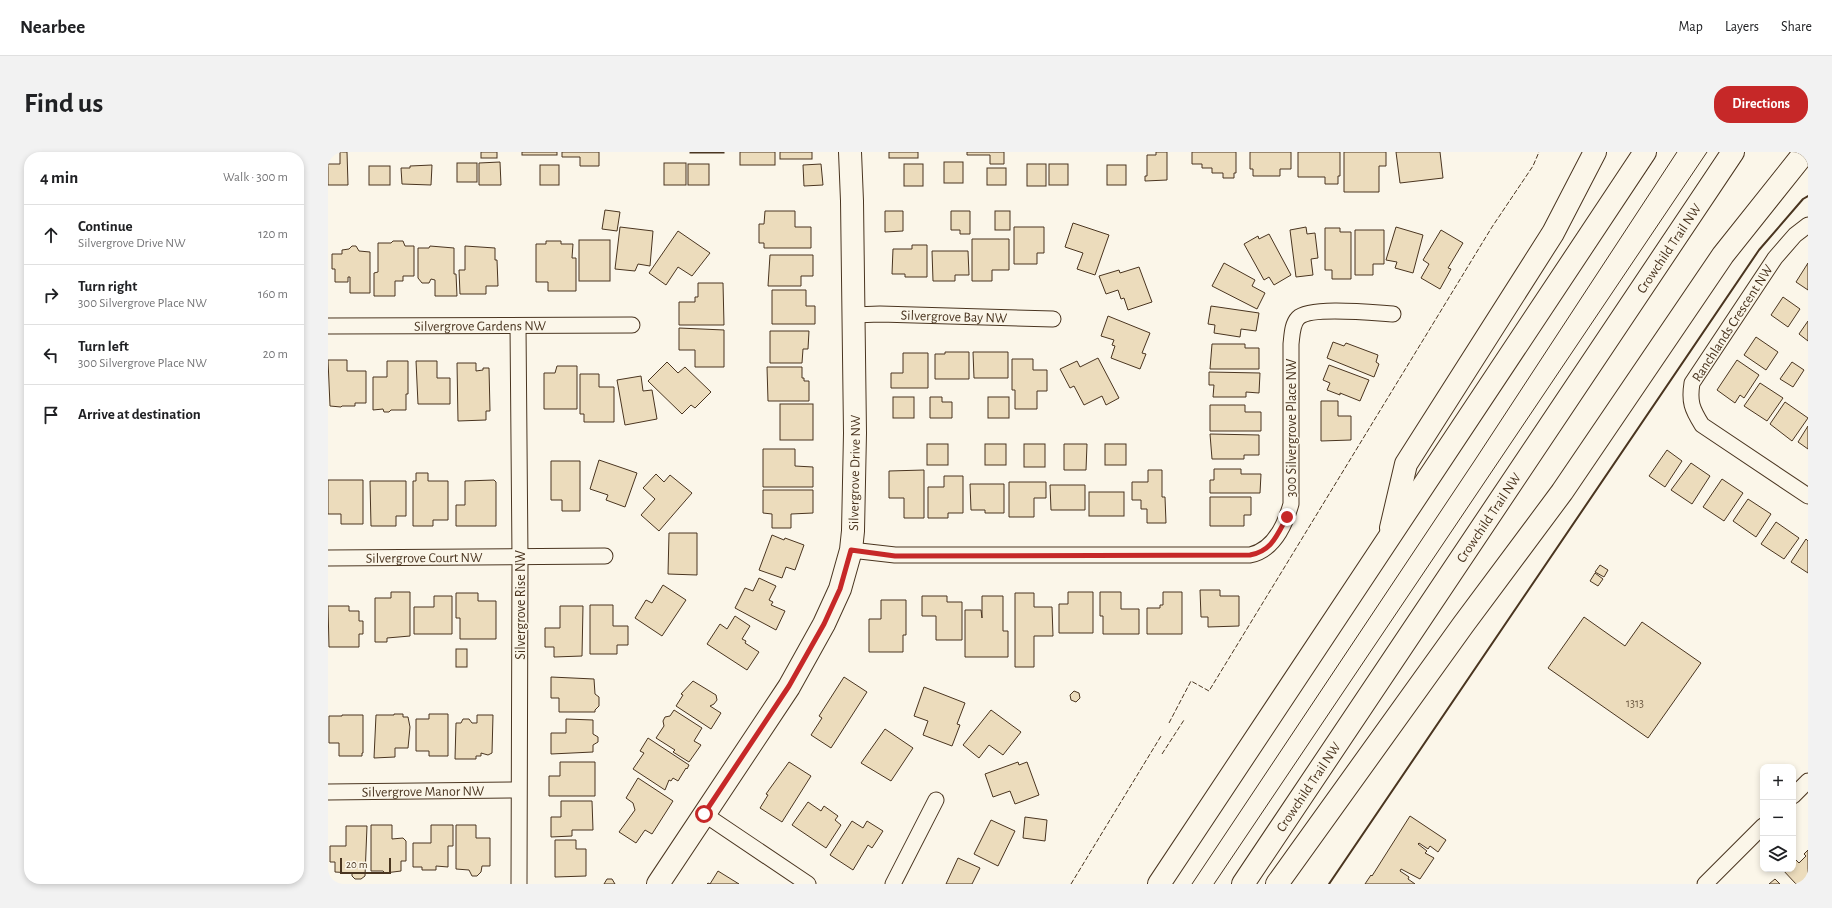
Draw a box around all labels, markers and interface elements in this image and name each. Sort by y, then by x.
text: Nearbee [20,18,85,37]
text: Map [1678,20,1703,34]
text: Layers [1725,20,1759,34]
text: Share [1781,20,1812,34]
button: Directions [1714,86,1808,123]
text: Find us [24,90,103,118]
text: 4 min [40,169,78,186]
text: Walk · 300 m [223,171,288,184]
street label: Crowchild Trail NW [1635,201,1705,296]
text: Continue [78,219,133,234]
icon: ahead [40,224,62,246]
text: 120 m [258,228,288,241]
text: Silvergrove Drive NW [78,237,186,250]
street label: Ranchlands Crescent NW [1690,262,1776,385]
text: Turn right [78,279,137,294]
icon: right [40,284,62,306]
text: 160 m [258,288,288,301]
text: 300 Silvergrove Place NW [78,297,207,310]
street label: Silvergrove Bay NW [900,309,1008,326]
street label: Silvergrove Gardens NW [414,319,547,334]
text: Turn left [78,339,129,354]
icon: left [40,344,62,366]
text: 20 m [263,348,288,361]
text: 300 Silvergrove Place NW [78,357,207,370]
street label: 300 Silvergrove Place NW [1285,358,1299,497]
icon: arrive [40,404,62,426]
text: Arrive at destination [78,407,201,422]
street label: Silvergrove Drive NW [847,414,863,531]
street label: Crowchild Trail NW [1454,470,1524,565]
route end [1278,508,1296,526]
street label: Silvergrove Rise NW [514,550,528,660]
street label: Silvergrove Court NW [366,551,483,566]
house number: 1313 [1626,697,1644,709]
street label: Crowchild Trail NW [1274,740,1344,835]
map controls [1760,764,1796,872]
button: + [1760,764,1796,800]
street label: Silvergrove Manor NW [362,784,485,800]
button: − [1760,800,1796,836]
route start [695,805,713,823]
button: layers [1760,836,1796,872]
scale bar [340,856,391,875]
text: 20 m [346,859,367,870]

